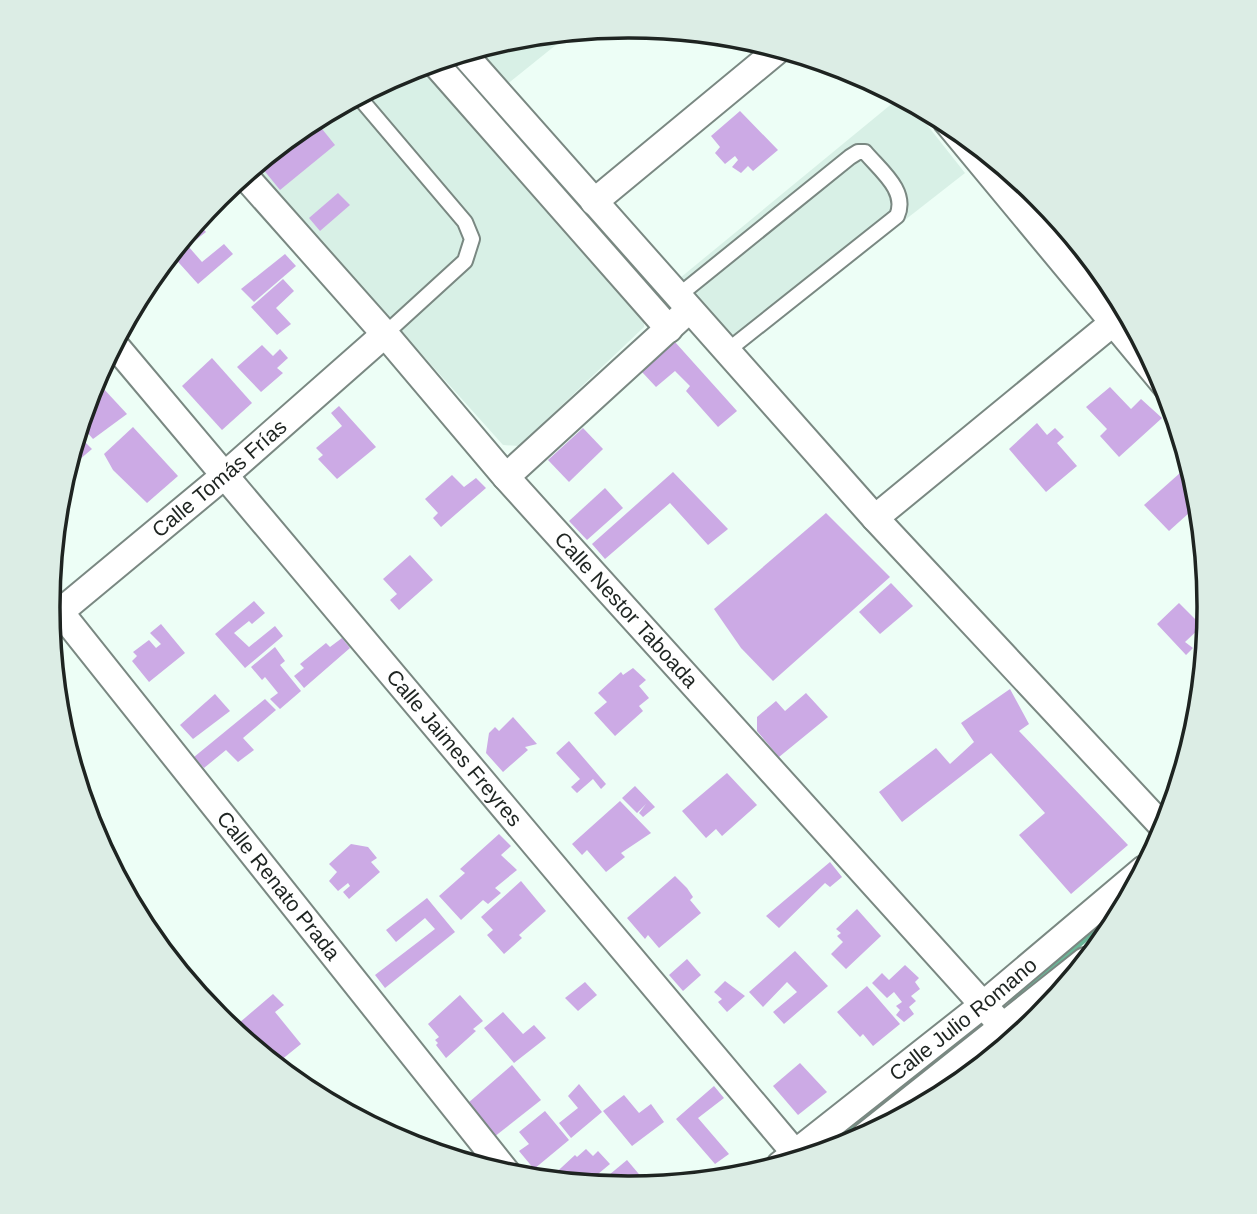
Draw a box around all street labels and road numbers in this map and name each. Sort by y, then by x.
street label: Calle Tomás Frías [147,414,291,542]
street label: Calle Nestor Taboada [550,527,703,692]
street label: Calle Jaimes Freyres [382,665,527,831]
street label: Calle Renato Prada [213,807,345,965]
street label: Calle Julio Romano [885,953,1041,1085]

